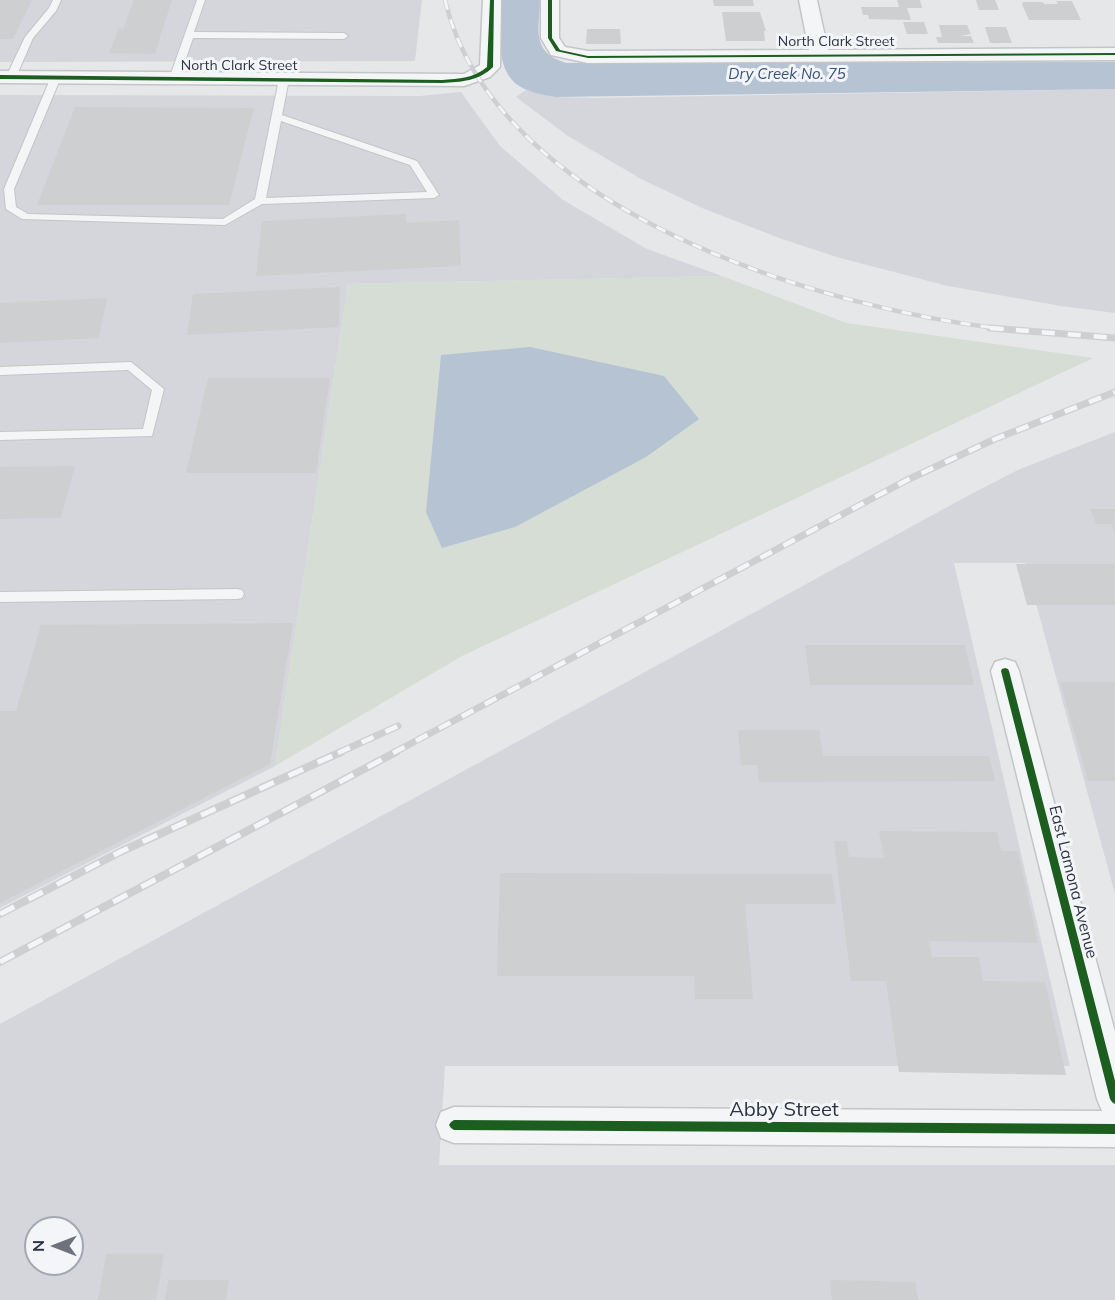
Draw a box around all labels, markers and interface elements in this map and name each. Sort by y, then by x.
street label: North Clark Street [778,34,894,50]
street label: North Clark Street [181,58,297,74]
water label: Dry Creek No. 75 [728,65,846,83]
street label: East Lamona Avenue [1045,804,1101,960]
street label: Abby Street [729,1098,839,1122]
north arrow [24,1216,84,1276]
text: N [28,1240,48,1252]

